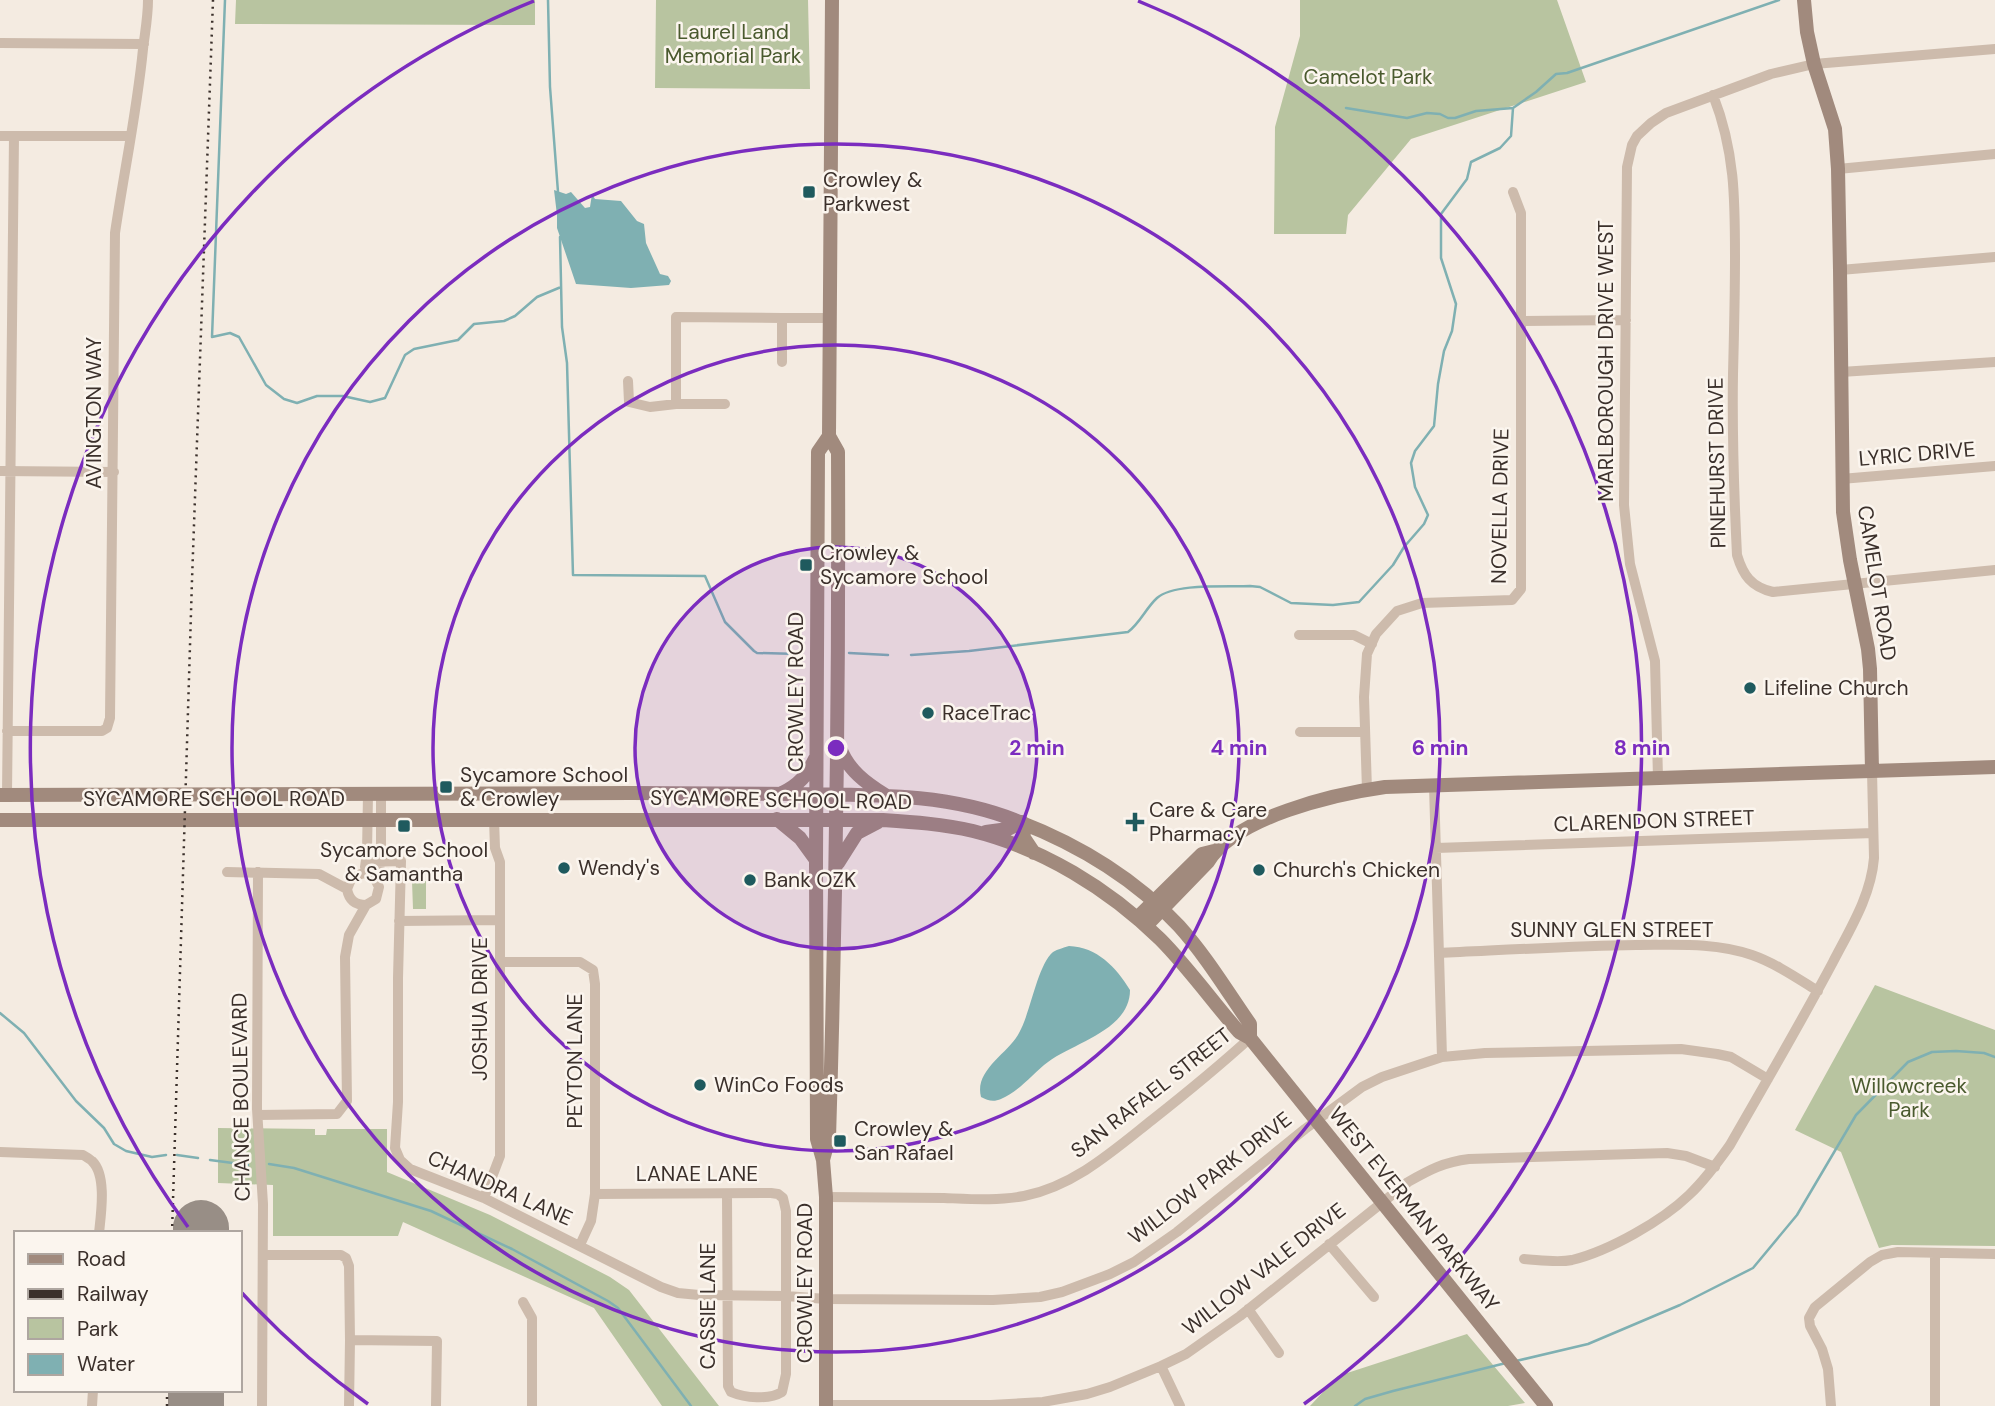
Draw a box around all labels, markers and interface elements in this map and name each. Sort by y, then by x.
park label: Laurel Land Memorial Park [665,18,802,70]
park label: Camelot Park [1303,63,1433,91]
place label: Crowley & Parkwest [823,166,922,218]
marker: Crowley & Parkwest [801,184,817,200]
street label: MARLBOROUGH DRIVE WEST [1592,220,1620,502]
street label: AVINGTON WAY [80,337,108,489]
street label: PINEHURST DRIVE [1702,377,1732,549]
street label: NOVELLA DRIVE [1485,428,1515,584]
street label: LYRIC DRIVE [1858,435,1976,473]
street label: CAMELOT ROAD [1851,503,1903,663]
place label: Crowley & Sycamore School [820,539,988,591]
marker: Crowley & Sycamore School [798,557,814,573]
street label: CROWLEY ROAD [782,612,810,772]
place label: Lifeline Church [1764,674,1909,702]
marker: Lifeline Church [1742,680,1758,696]
place label: RaceTrac [942,699,1031,727]
marker: RaceTrac [920,705,936,721]
text: 2 min [1009,734,1065,762]
text: 4 min [1210,734,1268,762]
text: 6 min [1412,734,1468,762]
text: 8 min [1614,734,1670,762]
centre of rings [824,736,848,760]
place label: Sycamore School & Crowley [460,761,628,813]
marker: Sycamore School & Crowley [438,779,454,795]
street label: SYCAMORE SCHOOL ROAD [650,784,912,816]
street label: SYCAMORE SCHOOL ROAD [83,785,345,813]
place label: Care & Care Pharmacy [1149,796,1267,848]
street label: CLARENDON STREET [1553,803,1755,839]
marker: Care & Care Pharmacy [1127,814,1143,830]
marker: Sycamore School & Samantha [396,818,412,834]
place label: Sycamore School & Samantha [320,836,488,888]
place label: Wendy's [578,854,660,882]
place label: Church's Chicken [1273,856,1440,884]
marker: Wendy's [556,860,572,876]
marker: Church's Chicken [1251,862,1267,878]
place label: Bank OZK [764,866,856,894]
marker: Bank OZK [742,872,758,888]
street label: SUNNY GLEN STREET [1510,916,1714,944]
street label: JOSHUA DRIVE [466,937,494,1081]
street label: CHANCE BOULEVARD [225,992,257,1202]
street label: PEYTON LANE [561,994,589,1129]
street label: SAN RAFAEL STREET [1065,1021,1237,1165]
place label: WinCo Foods [714,1071,844,1099]
park label: Willowcreek Park [1851,1072,1968,1124]
marker: WinCo Foods [692,1077,708,1093]
street label: WEST EVERMAN PARKWAY [1323,1101,1505,1317]
street label: WILLOW PARK DRIVE [1123,1105,1297,1251]
place label: Crowley & San Rafael [854,1115,954,1167]
marker: Crowley & San Rafael [832,1133,848,1149]
street label: CHANDRA LANE [423,1144,577,1232]
street label: LANAE LANE [636,1160,758,1188]
street label: WILLOW VALE DRIVE [1177,1196,1351,1342]
street label: CROWLEY ROAD [791,1203,819,1363]
legend [14,1231,242,1392]
street label: CASSIE LANE [694,1243,722,1369]
text: Road [77,1245,126,1273]
text: Railway [77,1280,149,1308]
text: Park [77,1315,119,1343]
text: Water [77,1350,135,1378]

